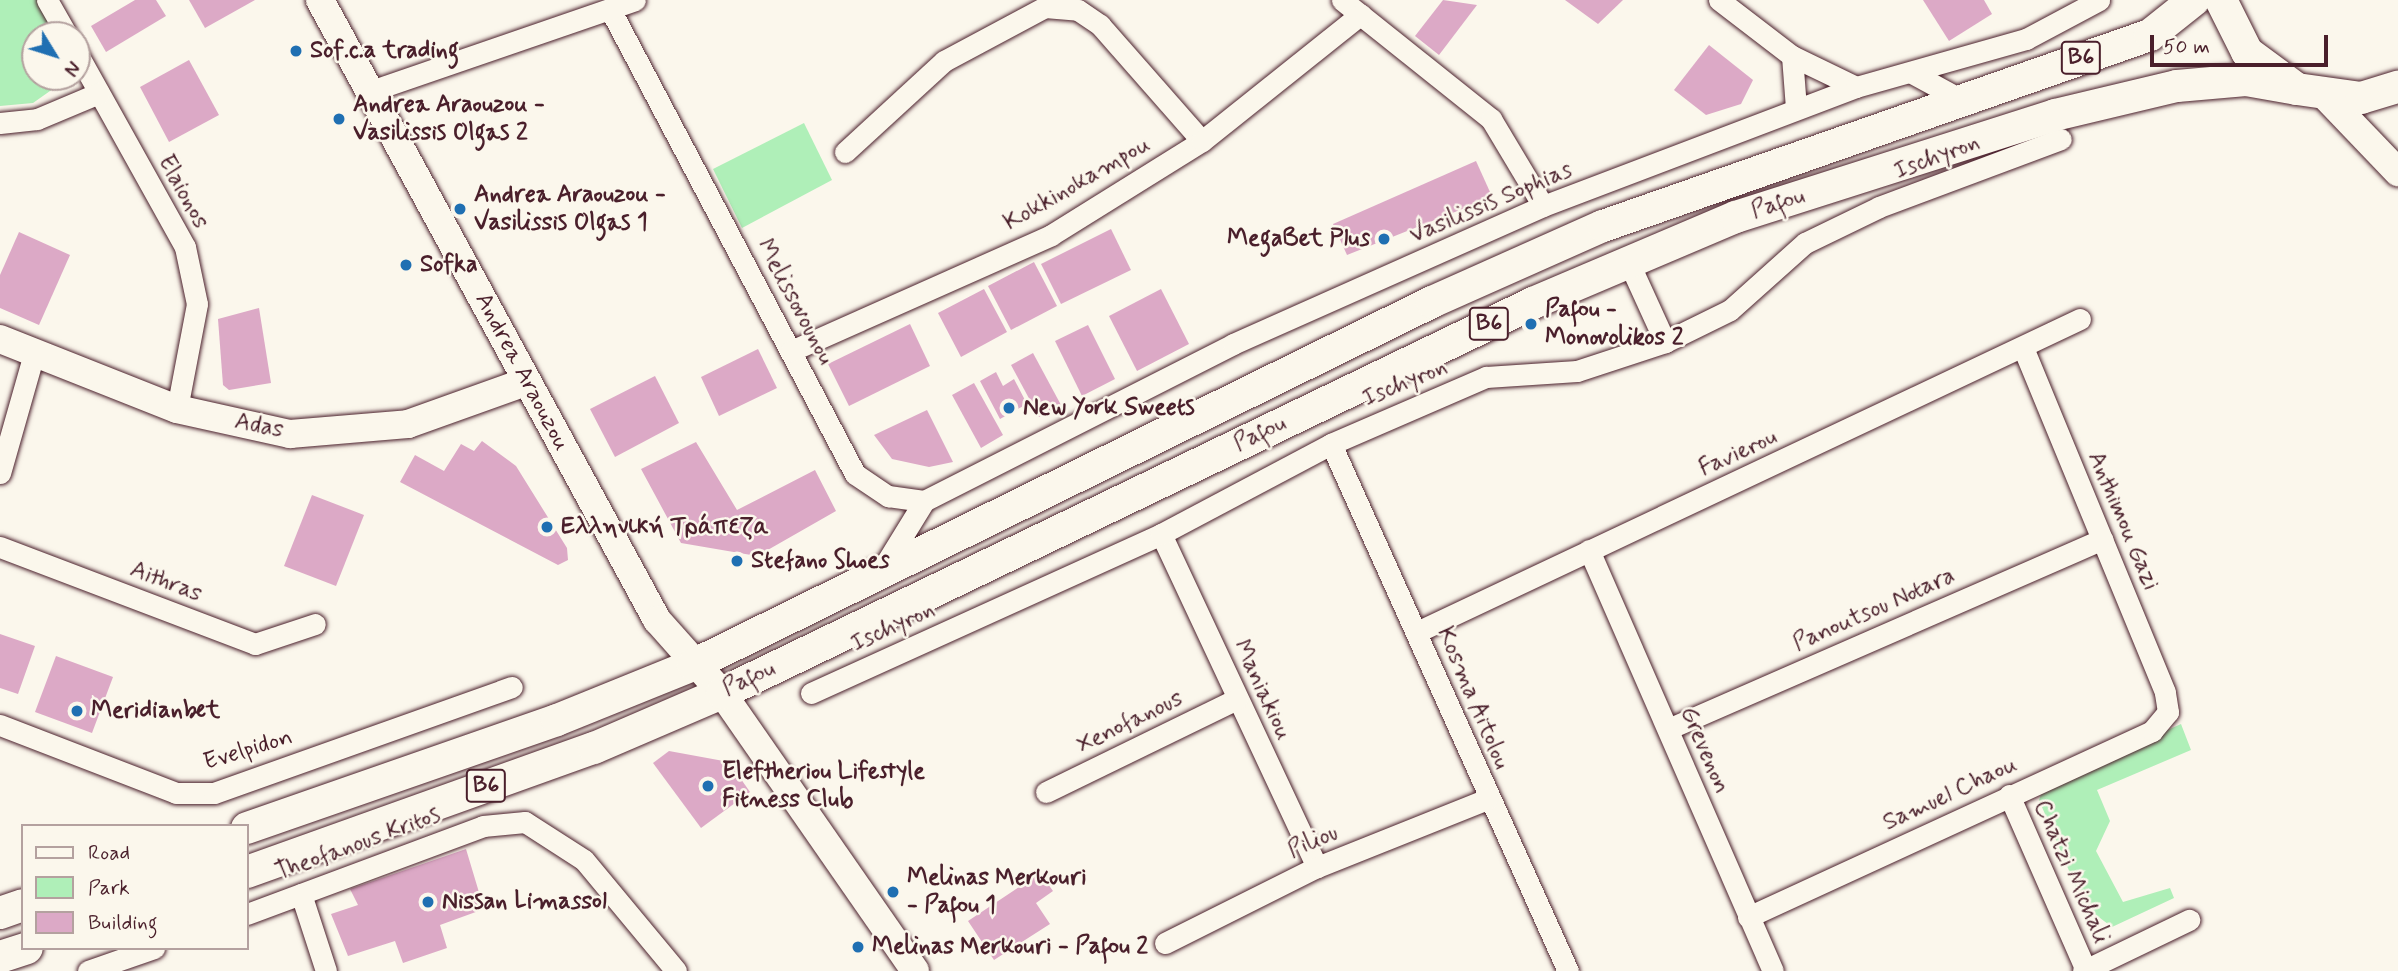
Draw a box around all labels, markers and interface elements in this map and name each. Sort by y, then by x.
north arrow [21,21,91,91]
scale bar [2153,21,2332,65]
text: 50 m [2163,33,2210,61]
place label: Sof.c.a trading [310,37,460,65]
road number: B6 [2060,39,2102,78]
marker: Sof.c.a trading [288,43,304,59]
text: N [58,55,85,81]
place label: Andrea Araouzou - Vasilissis Olgas 2 [353,91,545,147]
marker: Andrea Araouzou - Vasilissis Olgas 2 [331,111,347,127]
street label: Ischyron [1890,128,1984,186]
street label: Kokkinokampou [999,131,1155,237]
street label: Elaionos [151,150,215,234]
street label: Vasilissis Sophias [1405,156,1577,250]
place label: Andrea Araouzou - Vasilissis Olgas 1 [474,181,666,237]
street label: Pafou [1748,182,1808,226]
marker: Andrea Araouzou - Vasilissis Olgas 1 [452,201,468,217]
place label: MegaBet Plus [1226,225,1370,253]
marker: MegaBet Plus [1376,231,1392,247]
street label: Melissovounou [750,234,840,370]
place label: Sofka [420,251,478,279]
marker: Sofka [398,257,414,273]
street label: Andrea Araouzou [468,288,576,456]
place label: Pafou - Monovolikos 2 [1545,296,1683,352]
road number: B6 [1468,304,1510,344]
marker: Pafou - Monovolikos 2 [1523,316,1539,332]
street label: Ischyron [1359,352,1451,414]
place label: New York Sweets [1023,394,1198,422]
marker: New York Sweets [1001,400,1017,416]
street label: Adas [232,407,286,445]
street label: Pafou [1229,409,1291,459]
street label: Favierou [1694,422,1782,484]
street label: Anthimou Gazi [2081,447,2165,595]
place label: Ελληνική Τράπεζα [561,513,769,541]
marker: Ελληνική Τράπεζα [539,519,555,535]
place label: Stefano Shoes [751,547,891,575]
marker: Stefano Shoes [729,553,745,569]
street label: Aithras [126,555,206,609]
street label: Panoutsou Notara [1787,561,1961,659]
street label: Ischyron [847,595,939,659]
street label: Kosma Aitolou [1430,623,1516,773]
street label: Maniakiou [1226,635,1298,745]
street label: Pafou [718,654,780,704]
street label: Xenofanous [1072,684,1188,760]
place label: Meridianbet [91,697,220,725]
street label: Grevenon [1674,702,1736,798]
marker: Meridianbet [69,703,85,719]
street label: Evelpidon [200,723,296,777]
street label: Samuel Chaou [1878,750,2022,838]
place label: Eleftheriou Lifestyle Fitness Club [722,758,925,814]
road number: B6 [465,766,507,806]
marker: Eleftheriou Lifestyle Fitness Club [700,778,716,794]
street label: Chatzi Michali [2027,796,2115,948]
street label: Theofanous Kritos [268,800,448,888]
street label: Piliou [1284,818,1342,866]
legend [21,824,248,950]
text: Road [88,839,130,867]
place label: Melinas Merkouri - Pafou 1 [907,864,1088,920]
text: Park [88,874,130,902]
marker: Melinas Merkouri - Pafou 1 [885,884,901,900]
place label: Nissan Limassol [442,888,604,916]
marker: Nissan Limassol [420,894,436,910]
text: Building [88,909,158,937]
place label: Melinas Merkouri - Pafou 2 [872,933,1150,961]
marker: Melinas Merkouri - Pafou 2 [850,939,866,955]

